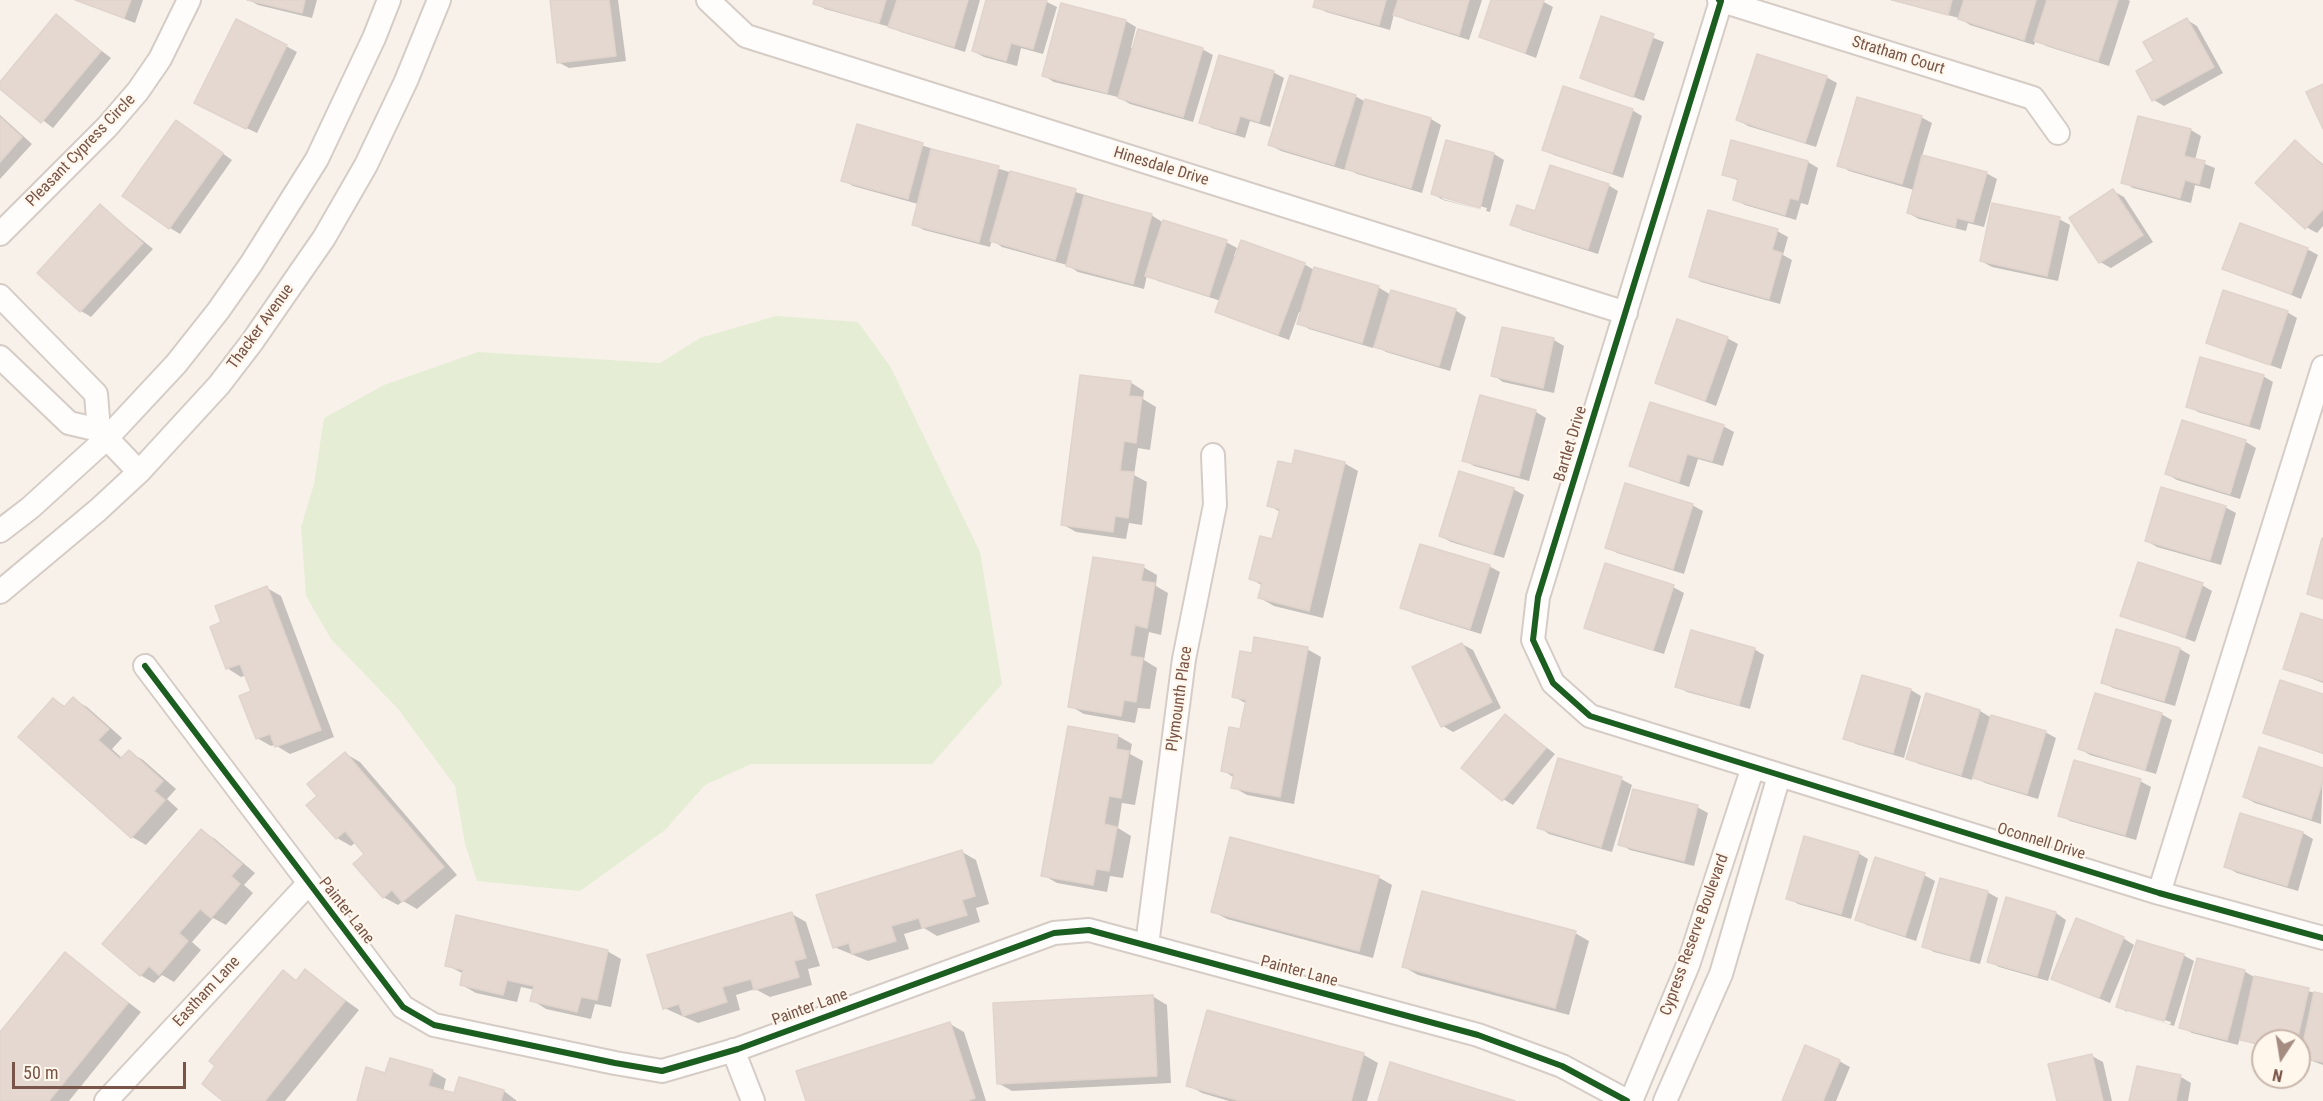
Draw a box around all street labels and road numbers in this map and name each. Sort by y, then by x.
street label: Stratham Court [1849,33,1947,79]
street label: Pleasant Cypress Circle [22,91,140,211]
street label: Hinesdale Drive [1111,143,1211,191]
street label: Thacker Avenue [224,281,298,373]
street label: Bartlet Drive [1550,404,1592,484]
street label: Plymounth Place [1163,645,1197,753]
street label: Oconnell Drive [1995,820,2087,864]
street label: Cypress Reserve Boulevard [1657,852,1733,1018]
street label: Painter Lane [314,874,378,948]
street label: Painter Lane [1258,952,1340,992]
street label: Eastham Lane [170,953,244,1031]
street label: Painter Lane [770,985,850,1031]

